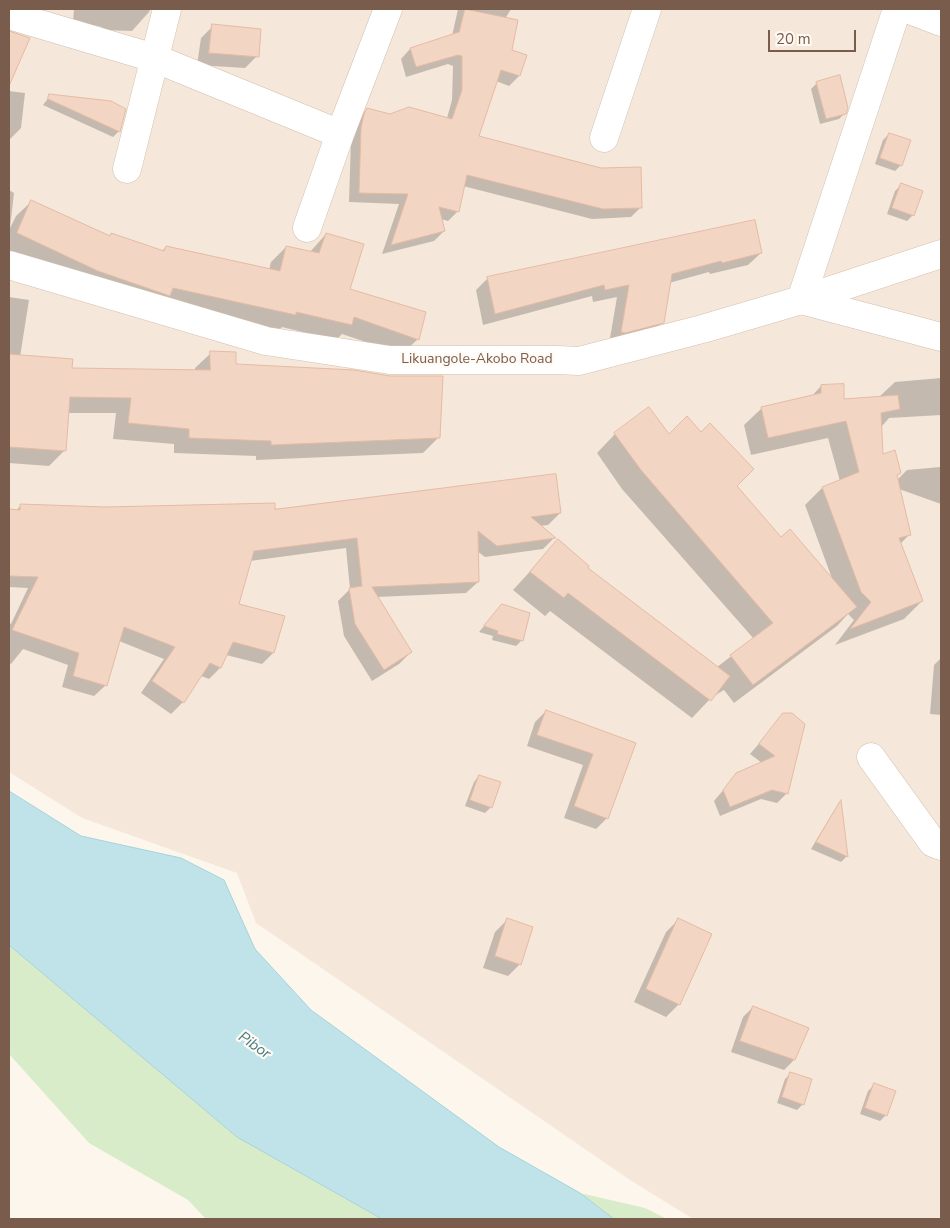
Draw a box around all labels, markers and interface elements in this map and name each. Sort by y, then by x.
scale bar [770,20,858,52]
text: 20 m [776,29,811,49]
street label: Likuangole-Akobo Road [401,352,553,368]
water label: Pibor [234,1028,274,1064]

